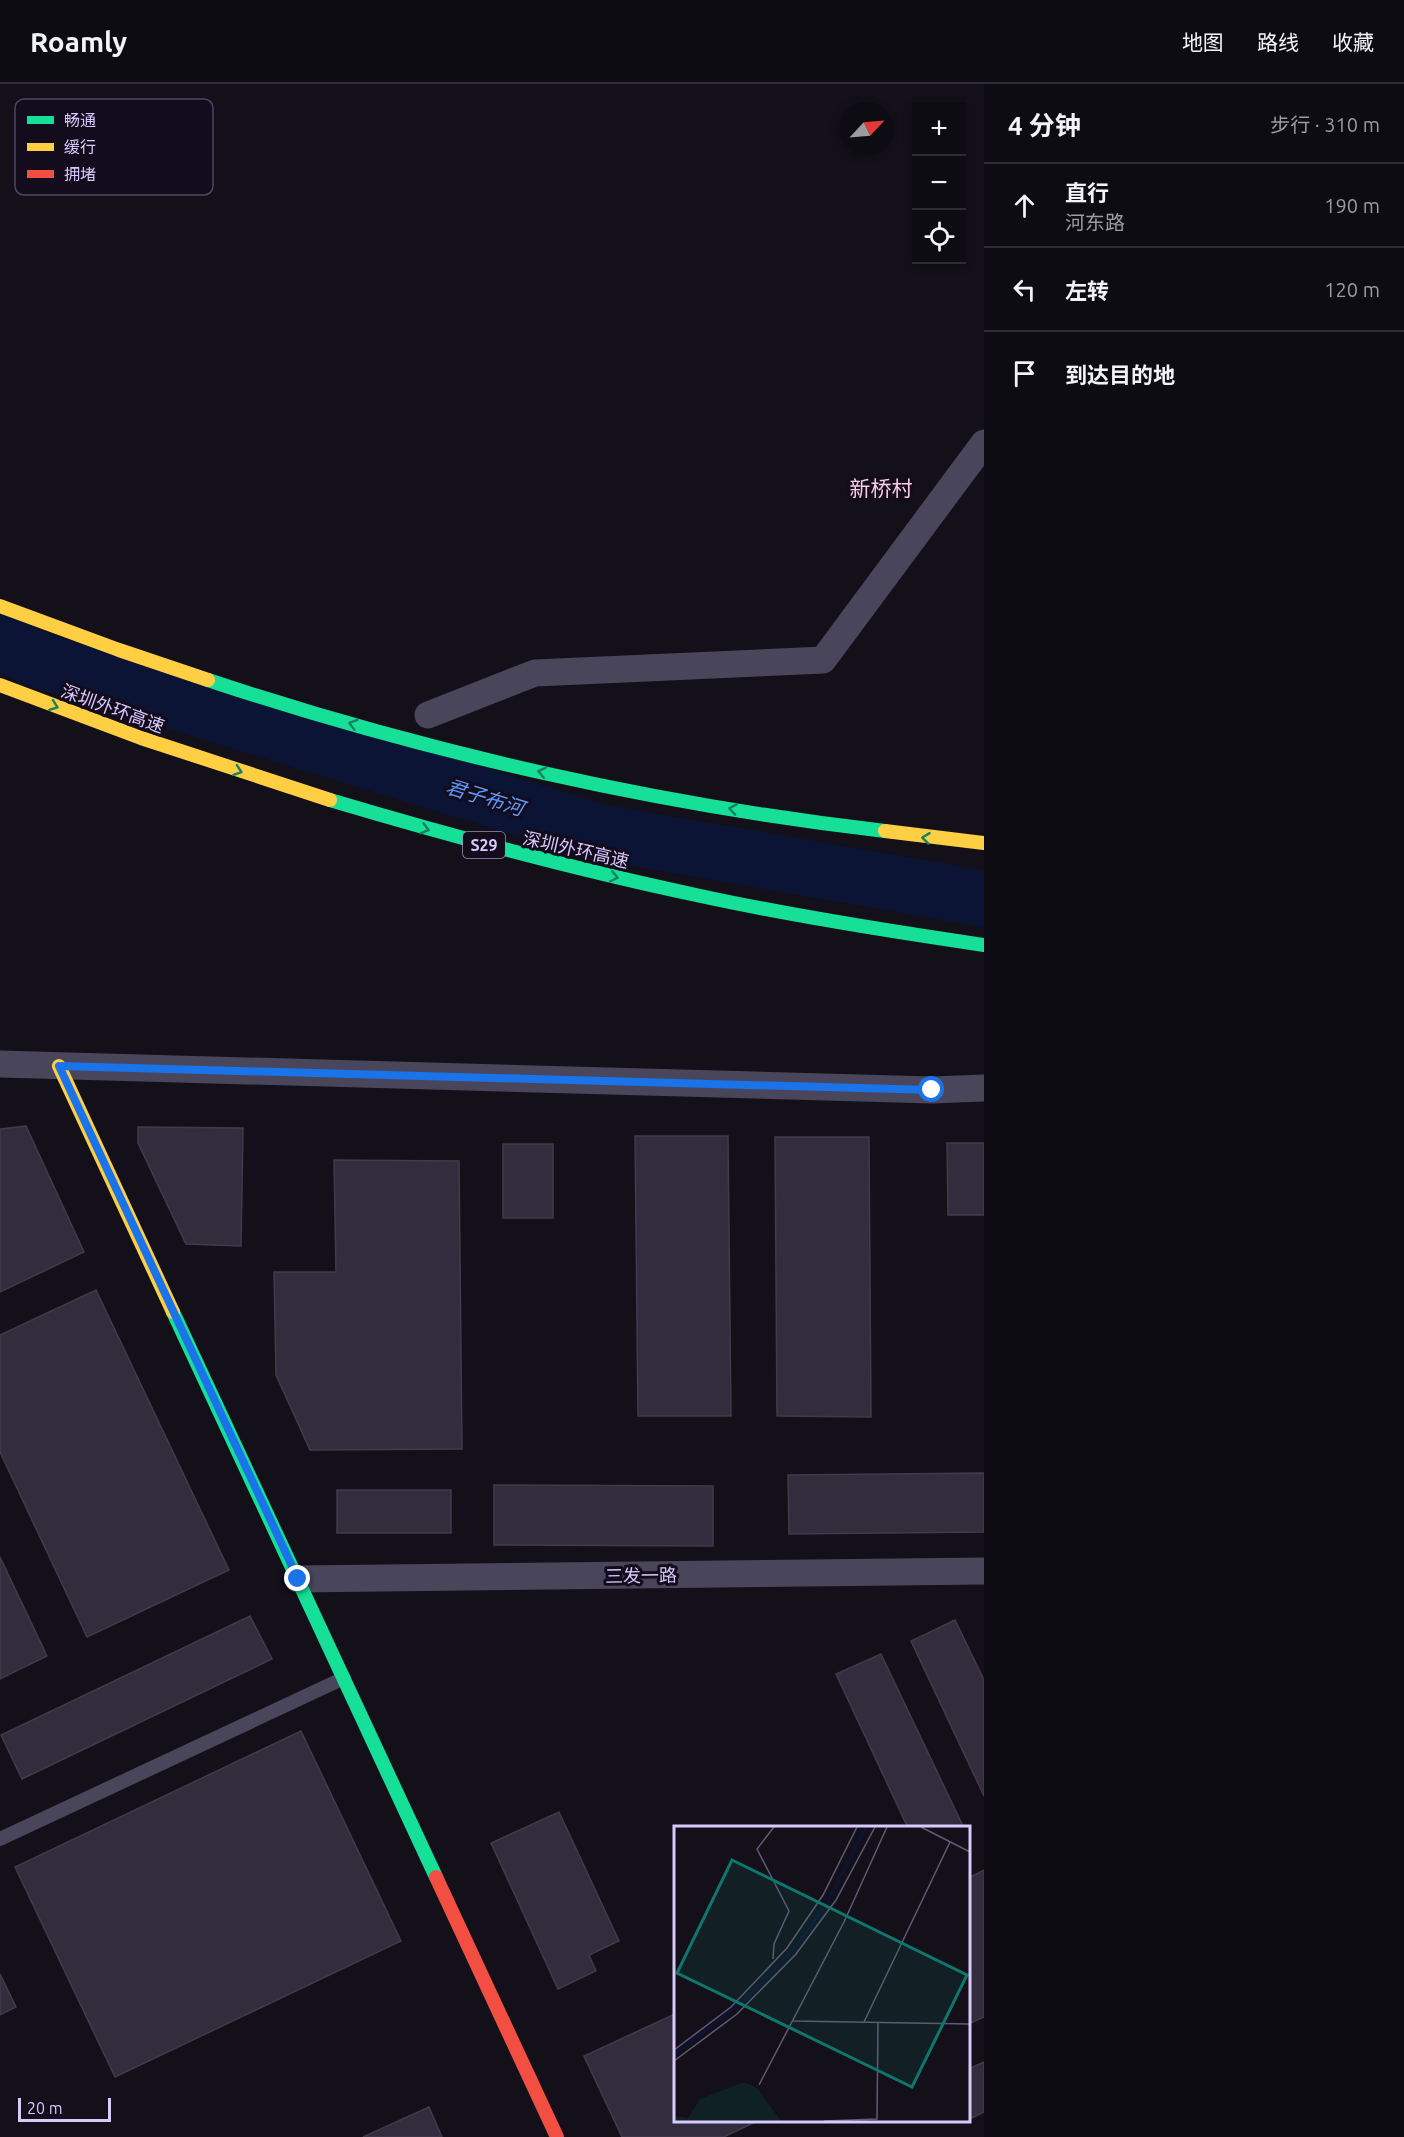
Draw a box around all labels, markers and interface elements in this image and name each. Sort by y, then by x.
text: Roamly [30,26,127,57]
text: 地图 [1182,30,1224,54]
text: 路线 [1257,30,1299,54]
text: 收藏 [1332,30,1374,54]
legend [15,99,213,195]
north arrow [840,102,894,156]
map controls [912,102,966,264]
button: + [912,102,966,156]
text: 畅通 [64,111,96,129]
text: 4 分钟 [1008,111,1081,140]
text: 步行 · 310 m [1270,113,1380,136]
text: 缓行 [64,138,96,156]
button: − [912,156,966,210]
text: 拥堵 [64,165,96,183]
text: 直行 [1065,180,1109,205]
icon: ahead [1008,189,1041,222]
text: 190 m [1324,194,1380,217]
button: locate [912,210,966,264]
text: 河东路 [1065,211,1125,234]
icon: left [1008,273,1041,306]
text: 左转 [1065,278,1109,303]
text: 120 m [1324,278,1380,301]
icon: arrive [1008,357,1041,390]
text: 到达目的地 [1065,362,1175,387]
district label: 新桥村 [850,476,913,500]
street label: 深圳外环高速 [59,680,167,736]
one-way arrow [49,699,59,712]
one-way arrow [348,718,358,731]
one-way arrow [232,764,243,776]
one-way arrow [537,766,547,779]
water label: 君子布河 [443,774,530,821]
one-way arrow [728,804,738,816]
one-way arrow [420,821,430,834]
street label: 深圳外环高速 [521,827,631,871]
road number: S29 [463,832,505,858]
one-way arrow [921,832,930,844]
one-way arrow [608,869,618,882]
route start [918,1076,944,1102]
street label: 三发一路 [605,1564,677,1586]
route end [284,1565,310,1591]
inset map [674,1826,969,2122]
scale bar [18,2095,111,2122]
text: 20 m [27,2099,63,2117]

